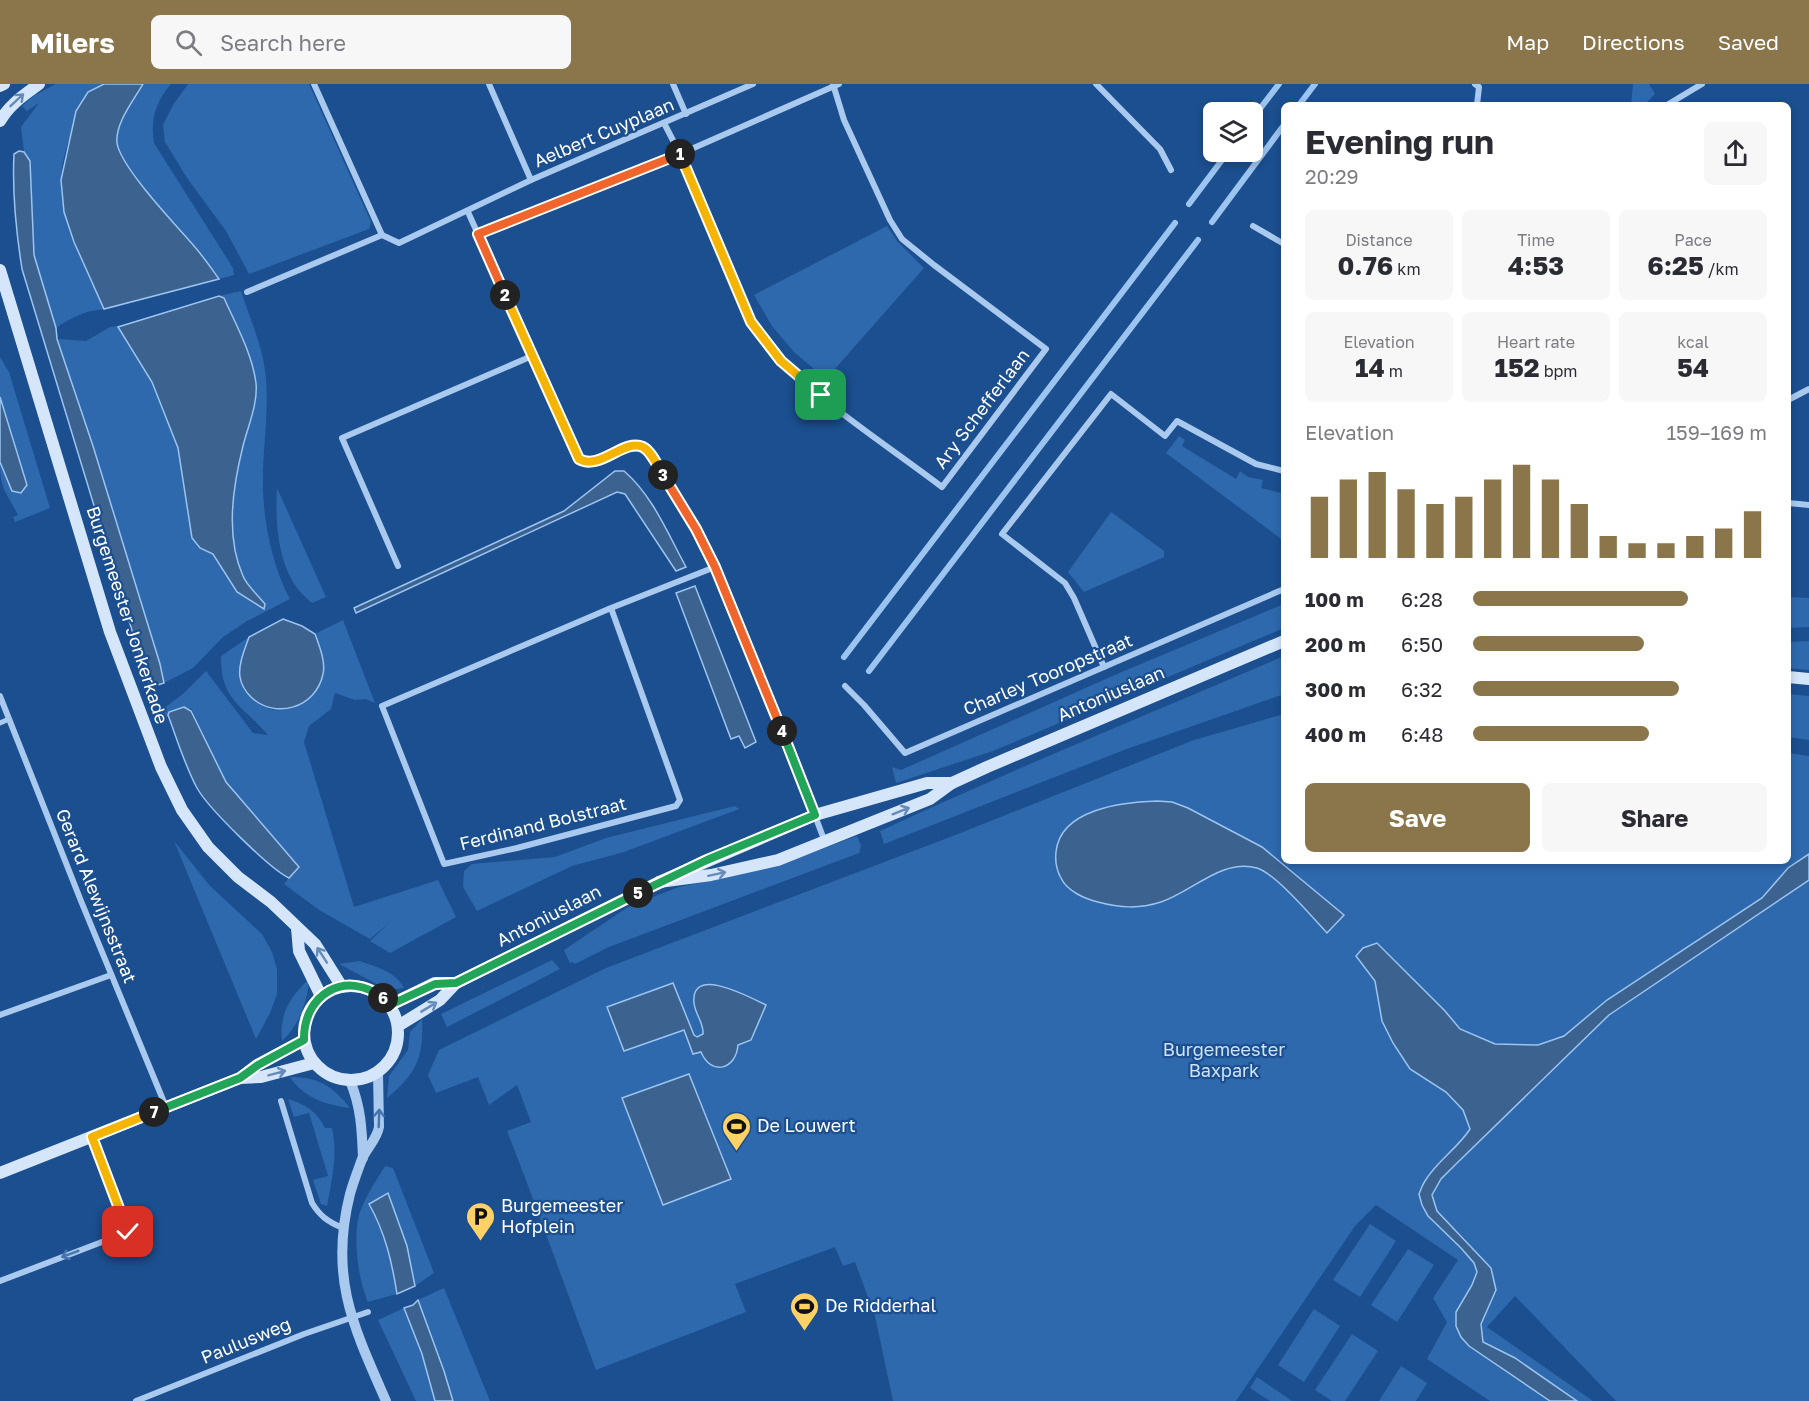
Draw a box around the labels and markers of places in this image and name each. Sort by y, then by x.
pin: 1 [665,139,695,169]
pin: 2 [490,280,520,310]
pin [795,369,846,420]
pin: 3 [648,460,678,490]
pin: 4 [767,716,797,746]
pin: 5 [623,878,653,908]
pin: 6 [368,983,398,1013]
pin: 7 [139,1097,169,1127]
sports icon: De Louwert [720,1110,752,1152]
place label: De Louwert [757,1114,856,1136]
place label: Burgemeester Hofplein [501,1194,623,1237]
parking icon: Burgemeester Hofplein [464,1200,496,1242]
pin [102,1206,153,1257]
sports icon: De Ridderhal [788,1290,820,1332]
place label: De Ridderhal [825,1294,936,1316]

